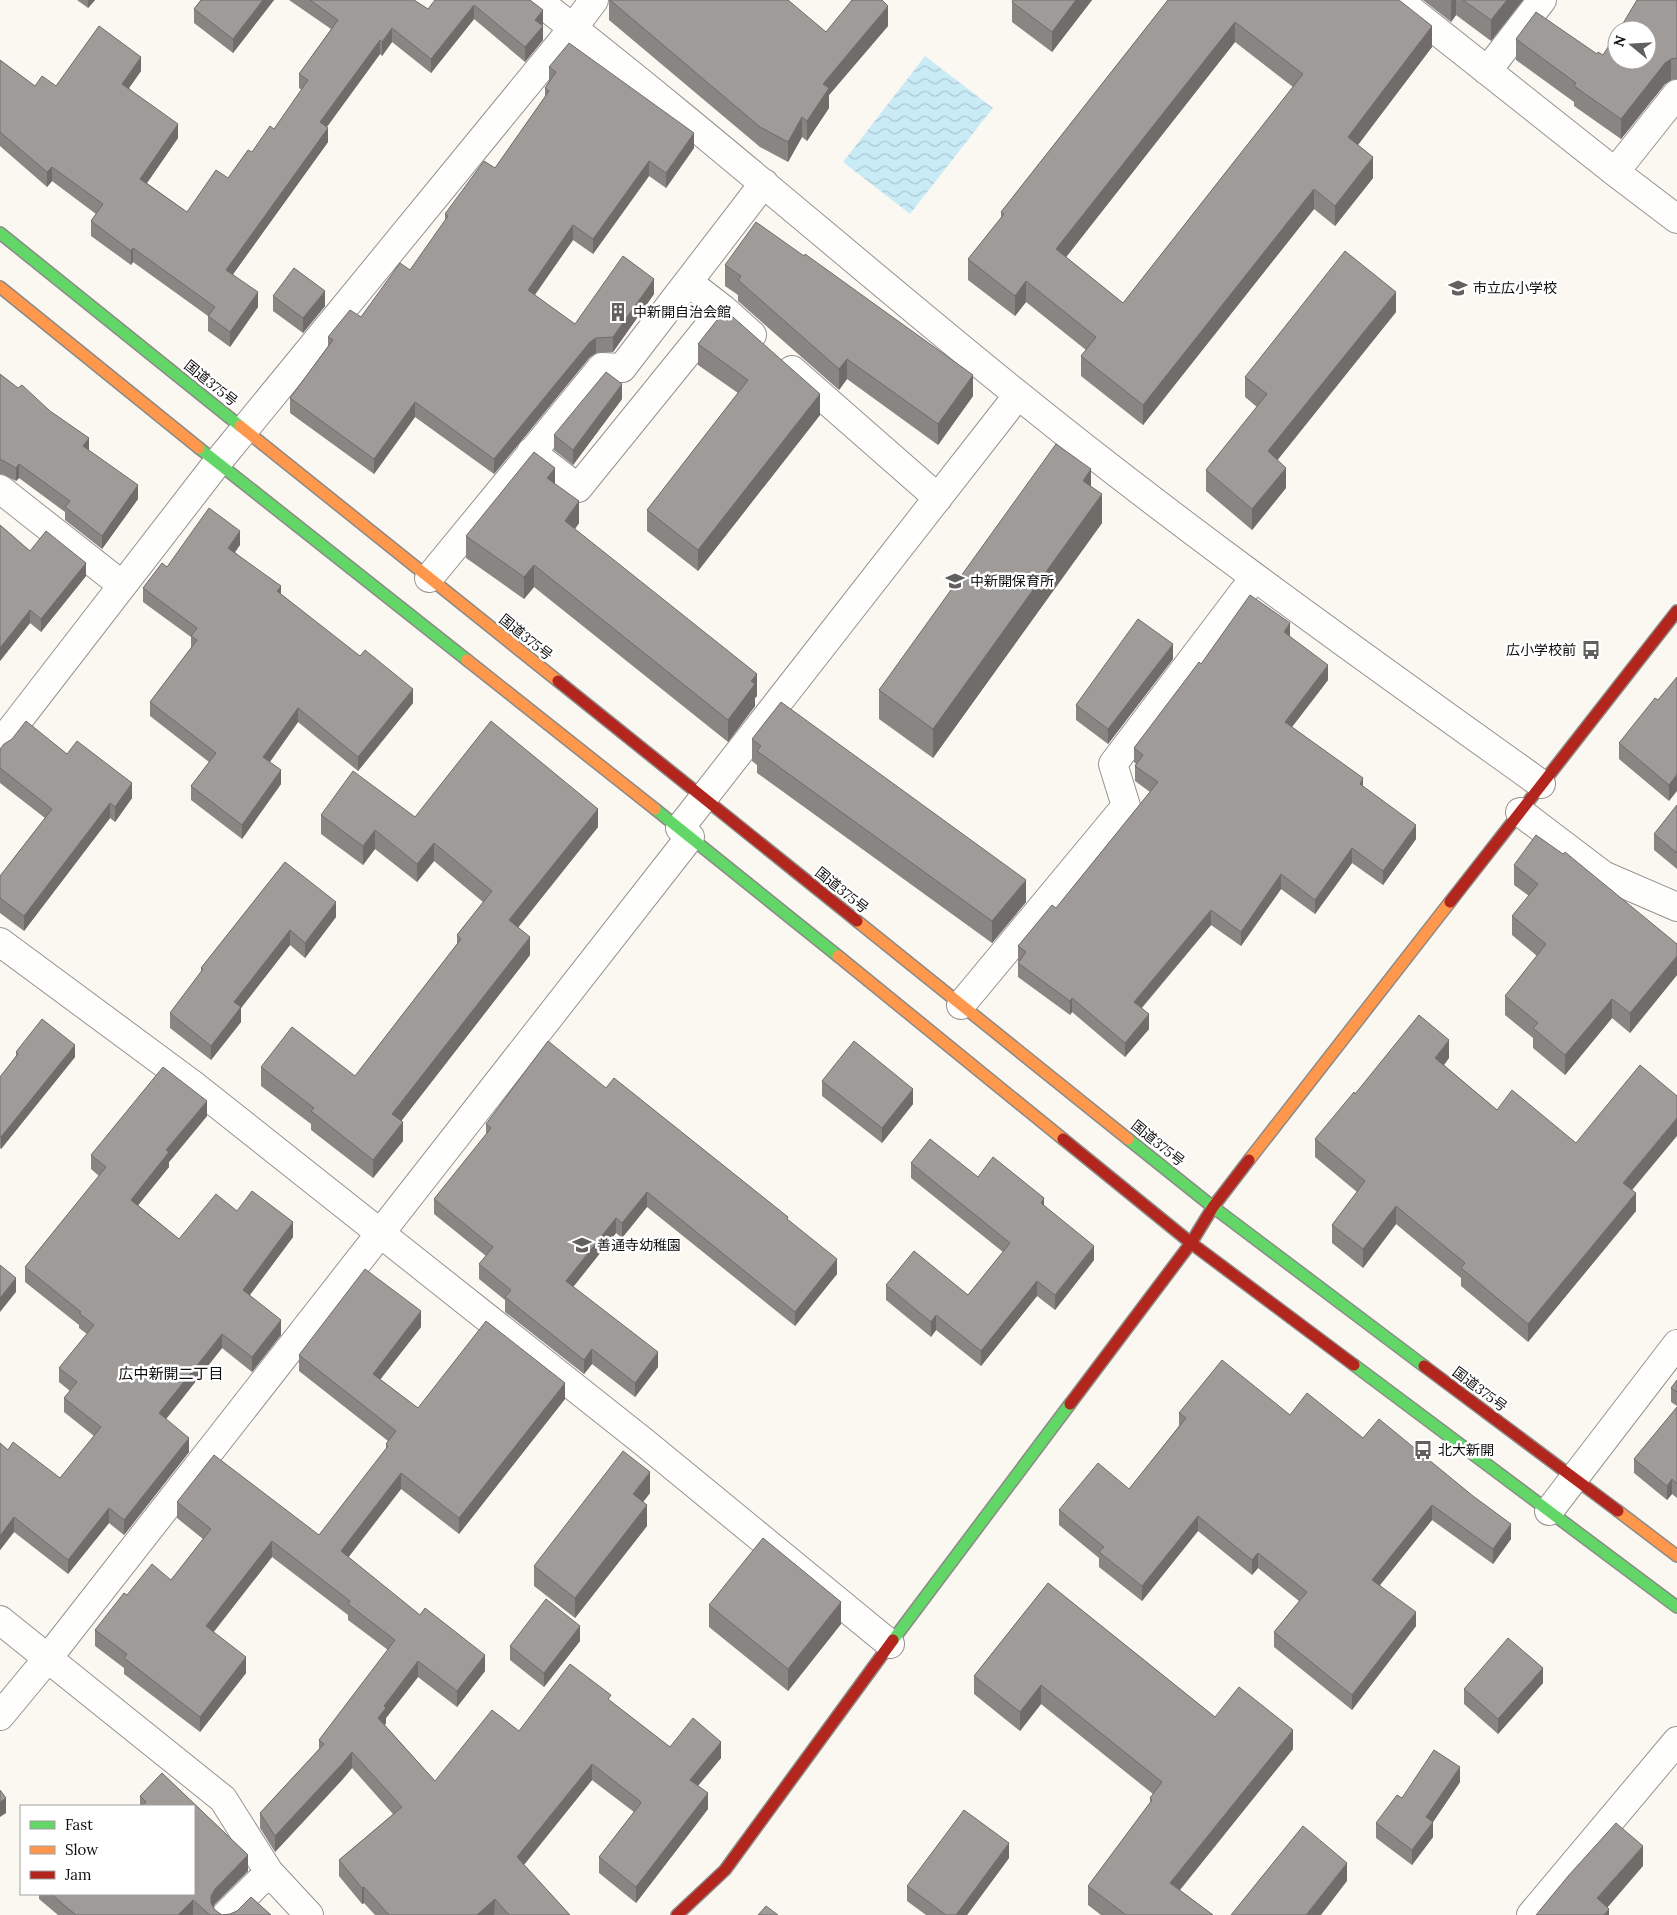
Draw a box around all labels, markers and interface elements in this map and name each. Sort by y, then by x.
north arrow [1607,20,1657,70]
text: N [1609,33,1630,49]
school or university icon: 市立広小学校 [1447,277,1469,299]
place label: 市立広小学校 [1473,279,1557,297]
building icon: 中新開自治会館 [607,301,629,323]
place label: 中新開自治会館 [633,303,731,321]
street label: 国道375号 [181,356,241,410]
school or university icon: 中新開保育所 [944,570,966,592]
place label: 中新開保育所 [970,572,1054,590]
street label: 国道375号 [496,610,556,664]
bus stop icon: 広小学校前 [1580,639,1602,661]
place label: 広小学校前 [1506,641,1576,659]
street label: 国道375号 [812,863,872,917]
street label: 国道375号 [1128,1116,1188,1170]
school or university icon: 善通寺幼稚園 [571,1234,593,1256]
place label: 善通寺幼稚園 [597,1236,681,1254]
street label: 国道375号 [1449,1363,1511,1415]
district label: 広中新開二丁目 [118,1364,224,1383]
bus stop icon: 北大新開 [1412,1439,1434,1461]
place label: 北大新開 [1438,1441,1494,1459]
legend [20,1805,195,1895]
text: Fast [65,1815,93,1834]
text: Slow [65,1840,98,1859]
text: Jam [64,1865,92,1884]

